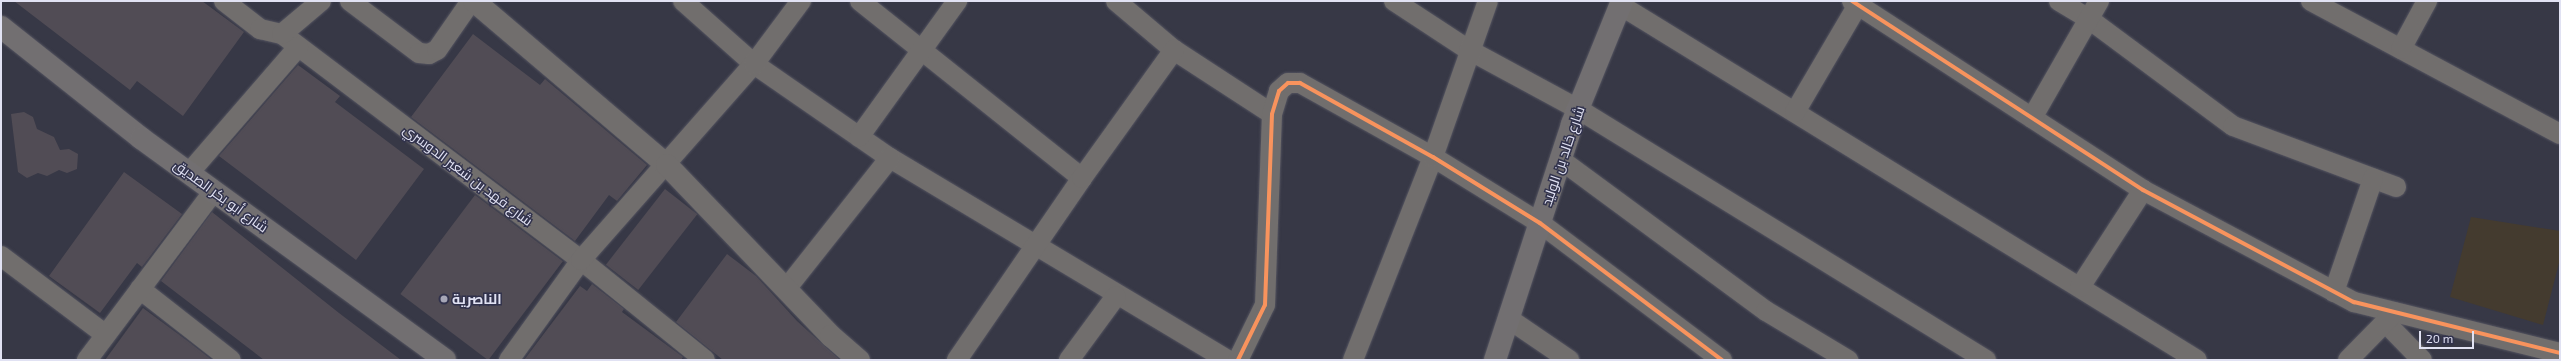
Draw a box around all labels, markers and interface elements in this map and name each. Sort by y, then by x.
street label: شارع خالد بن الوليد [1538,104,1588,208]
street label: شارع فهد بن شعير الدوسري [400,121,536,229]
street label: شارع أبو بكر الصديق [171,156,271,236]
place label: الناصرية [452,291,502,307]
marker: الناصرية [439,294,449,304]
scale bar [2421,323,2476,349]
text: 20 m [2426,331,2453,345]

